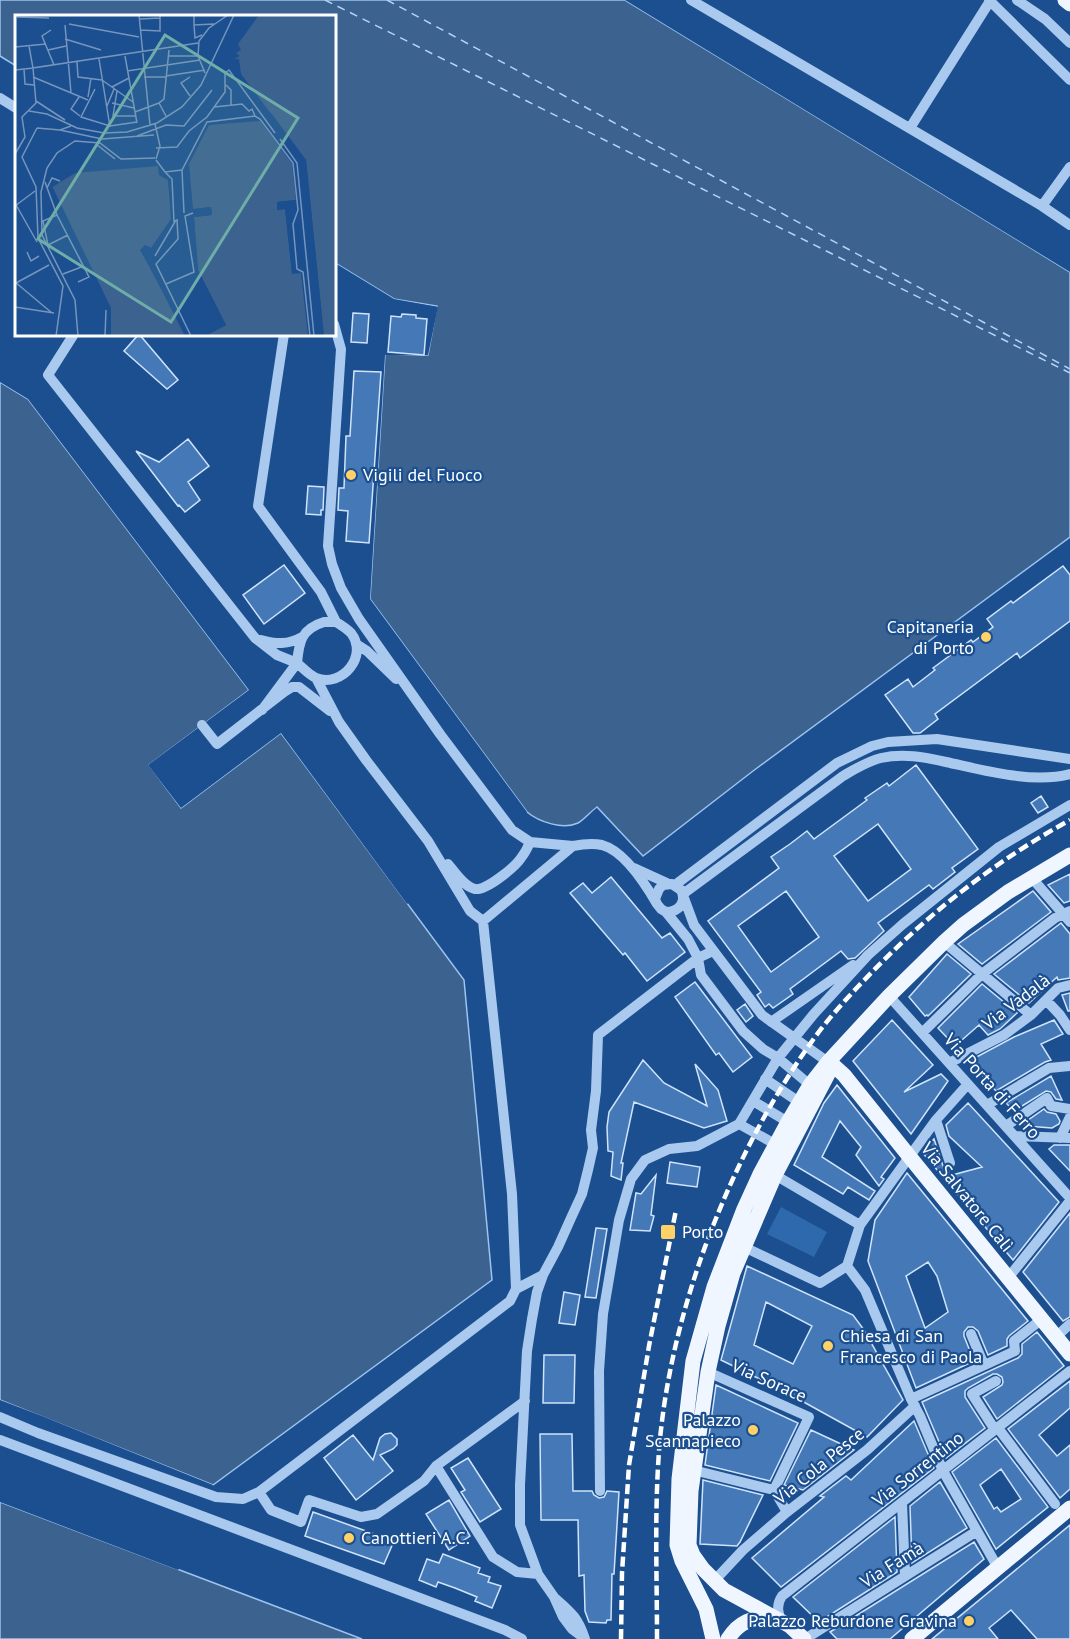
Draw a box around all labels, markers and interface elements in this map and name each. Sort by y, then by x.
inset map [15,15,336,336]
place label: Vigili del Fuoco [362,463,482,486]
marker: Vigili del Fuoco [344,468,358,482]
place label: Capitaneria di Porto [887,615,974,659]
marker: Capitaneria di Porto [979,630,993,644]
street label: Via Vadalà [976,969,1054,1035]
street label: Via Porta di Ferro [938,1027,1046,1143]
street label: Via Salvatore Calì [915,1136,1019,1256]
place label: Porto [682,1220,723,1243]
marker: Porto [659,1223,677,1241]
place label: Chiesa di San Francesco di Paola [840,1324,982,1368]
marker: Chiesa di San Francesco di Paola [821,1339,835,1353]
street label: Via Sorace [727,1353,810,1407]
place label: Palazzo Scannapieco [645,1408,741,1452]
street label: Via Cola Pesce [768,1422,869,1510]
marker: Palazzo Scannapieco [746,1423,760,1437]
street label: Via Sorrentino [867,1426,968,1512]
place label: Canottieri A.C. [361,1526,470,1549]
marker: Canottieri A.C. [342,1531,356,1545]
street label: Via Famà [855,1536,928,1594]
place label: Palazzo Reburdone Gravina [748,1609,957,1632]
marker: Palazzo Reburdone Gravina [962,1614,976,1628]

